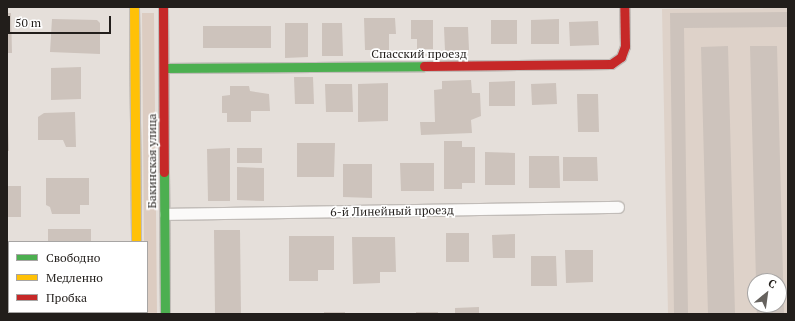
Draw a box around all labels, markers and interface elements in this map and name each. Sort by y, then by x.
scale bar [10,8,113,34]
text: 50 m [15,15,41,30]
street label: Спасский проезд [371,47,467,61]
street label: Бакинская улица [145,114,159,208]
street label: 6-й Линейный проезд [330,203,454,219]
legend [8,241,148,313]
text: Свободно [46,250,100,265]
text: Медленно [46,270,103,285]
north arrow [747,273,787,313]
text: С [766,276,779,291]
text: Пробка [46,290,87,305]

